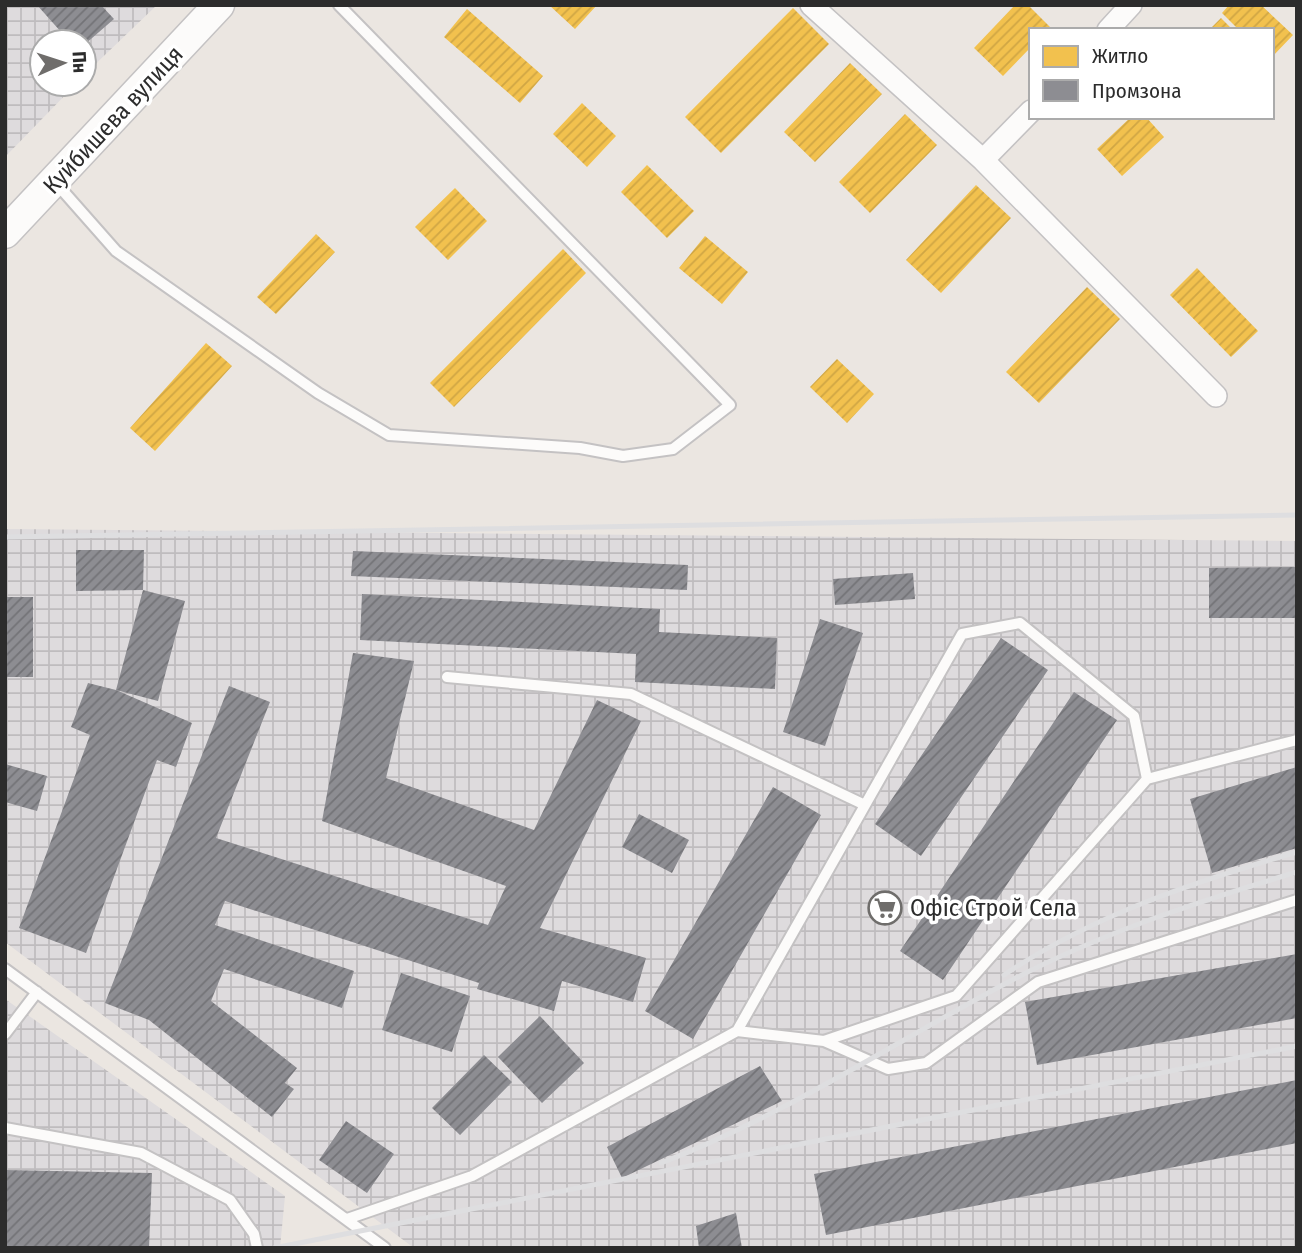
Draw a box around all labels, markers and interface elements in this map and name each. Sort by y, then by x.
north arrow [28,28,98,98]
legend [1029,28,1274,119]
street label: Куйбишева вулиця [37,40,189,200]
text: Житло [1092,43,1148,69]
text: Пн [67,51,92,73]
text: Промзона [1092,78,1181,104]
supermarket icon: Офіс Строй Села [866,889,904,927]
place label: Офіс Строй Села [910,894,1077,922]

